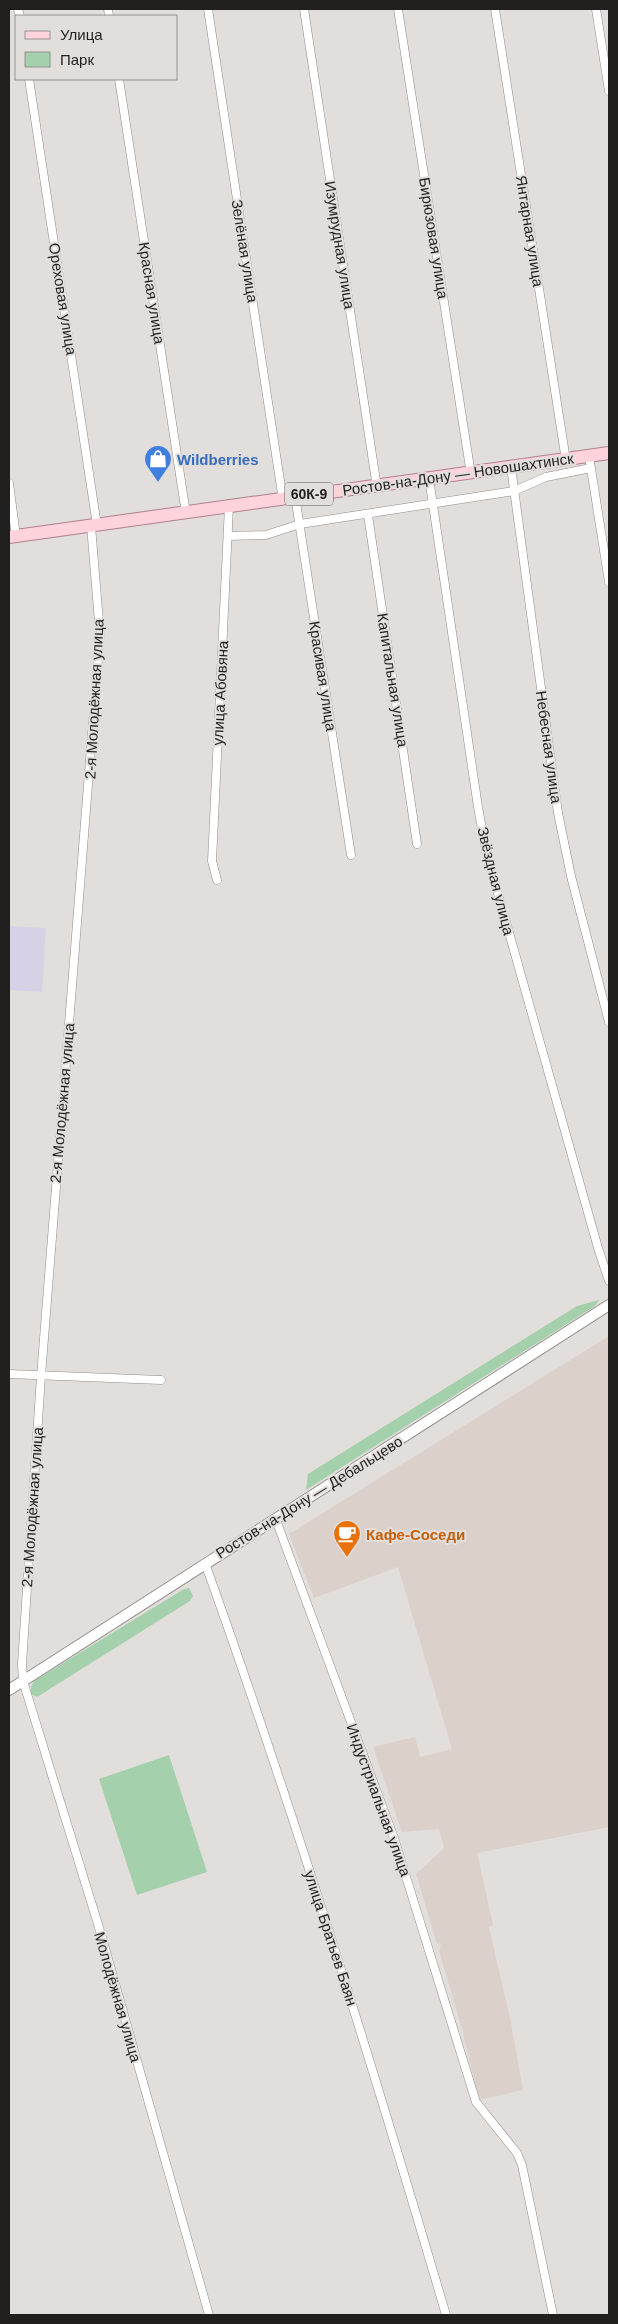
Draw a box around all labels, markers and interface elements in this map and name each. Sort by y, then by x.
legend [15,15,178,80]
text: Улица [60,26,103,43]
text: Парк [60,51,94,68]
street label: Янтарная улица [513,174,547,289]
street label: Бирюзовая улица [416,176,452,300]
street label: Изумрудная улица [321,180,359,311]
street label: Зелёная улица [228,198,262,304]
street label: Красная улица [136,241,169,346]
street label: Ореховая улица [46,242,80,357]
shop icon: Wildberries [143,444,173,483]
street label: Ростов-на-Дону — Новошахтинск [341,449,575,499]
place label: Wildberries [177,451,259,468]
road number: 60К-9 [285,482,333,506]
street label: Капитальная улица [374,612,412,749]
street label: 2-я Молодёжная улица [81,618,107,780]
street label: Красивая улица [306,620,340,733]
street label: улица Абовяна [209,640,231,746]
street label: Небесная улица [533,690,565,805]
street label: Звёздная улица [474,825,518,937]
street label: 2-я Молодёжная улица [47,1022,78,1184]
street label: 2-я Молодёжная улица [18,1426,46,1588]
street label: Ростов-на-Дону — Дебальцево [212,1432,406,1562]
cafe icon: Кафе-Соседи [332,1519,362,1558]
place label: Кафе-Соседи [366,1526,465,1543]
street label: Индустриальная улица [343,1721,415,1879]
street label: улица Братьев Баян [301,1868,361,2008]
street label: Молодёжная улица [91,1930,145,2065]

